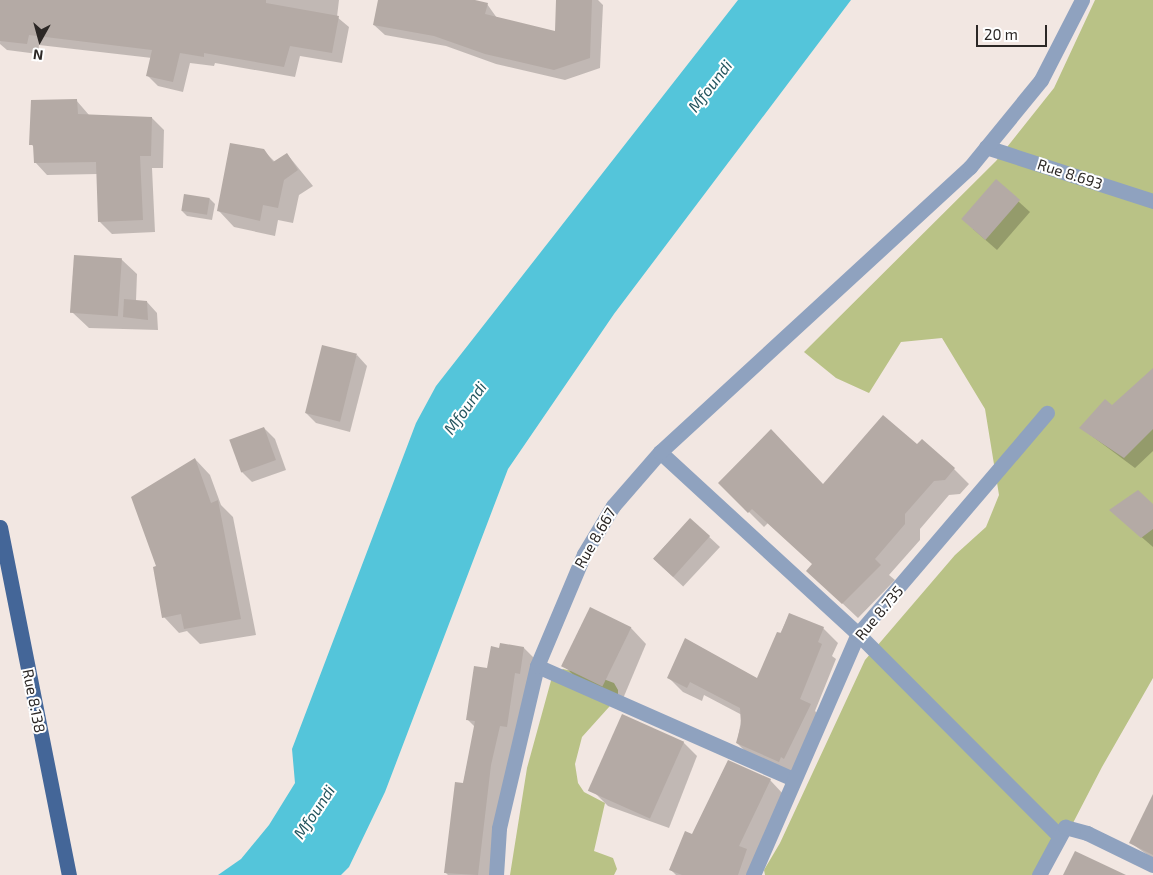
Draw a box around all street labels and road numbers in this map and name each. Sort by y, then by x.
street label: Rue 8.693 [1035,155,1105,193]
street label: Rue 8.667 [571,505,619,571]
street label: Rue 8.735 [851,582,907,644]
street label: Rue 8.138 [19,668,49,734]

